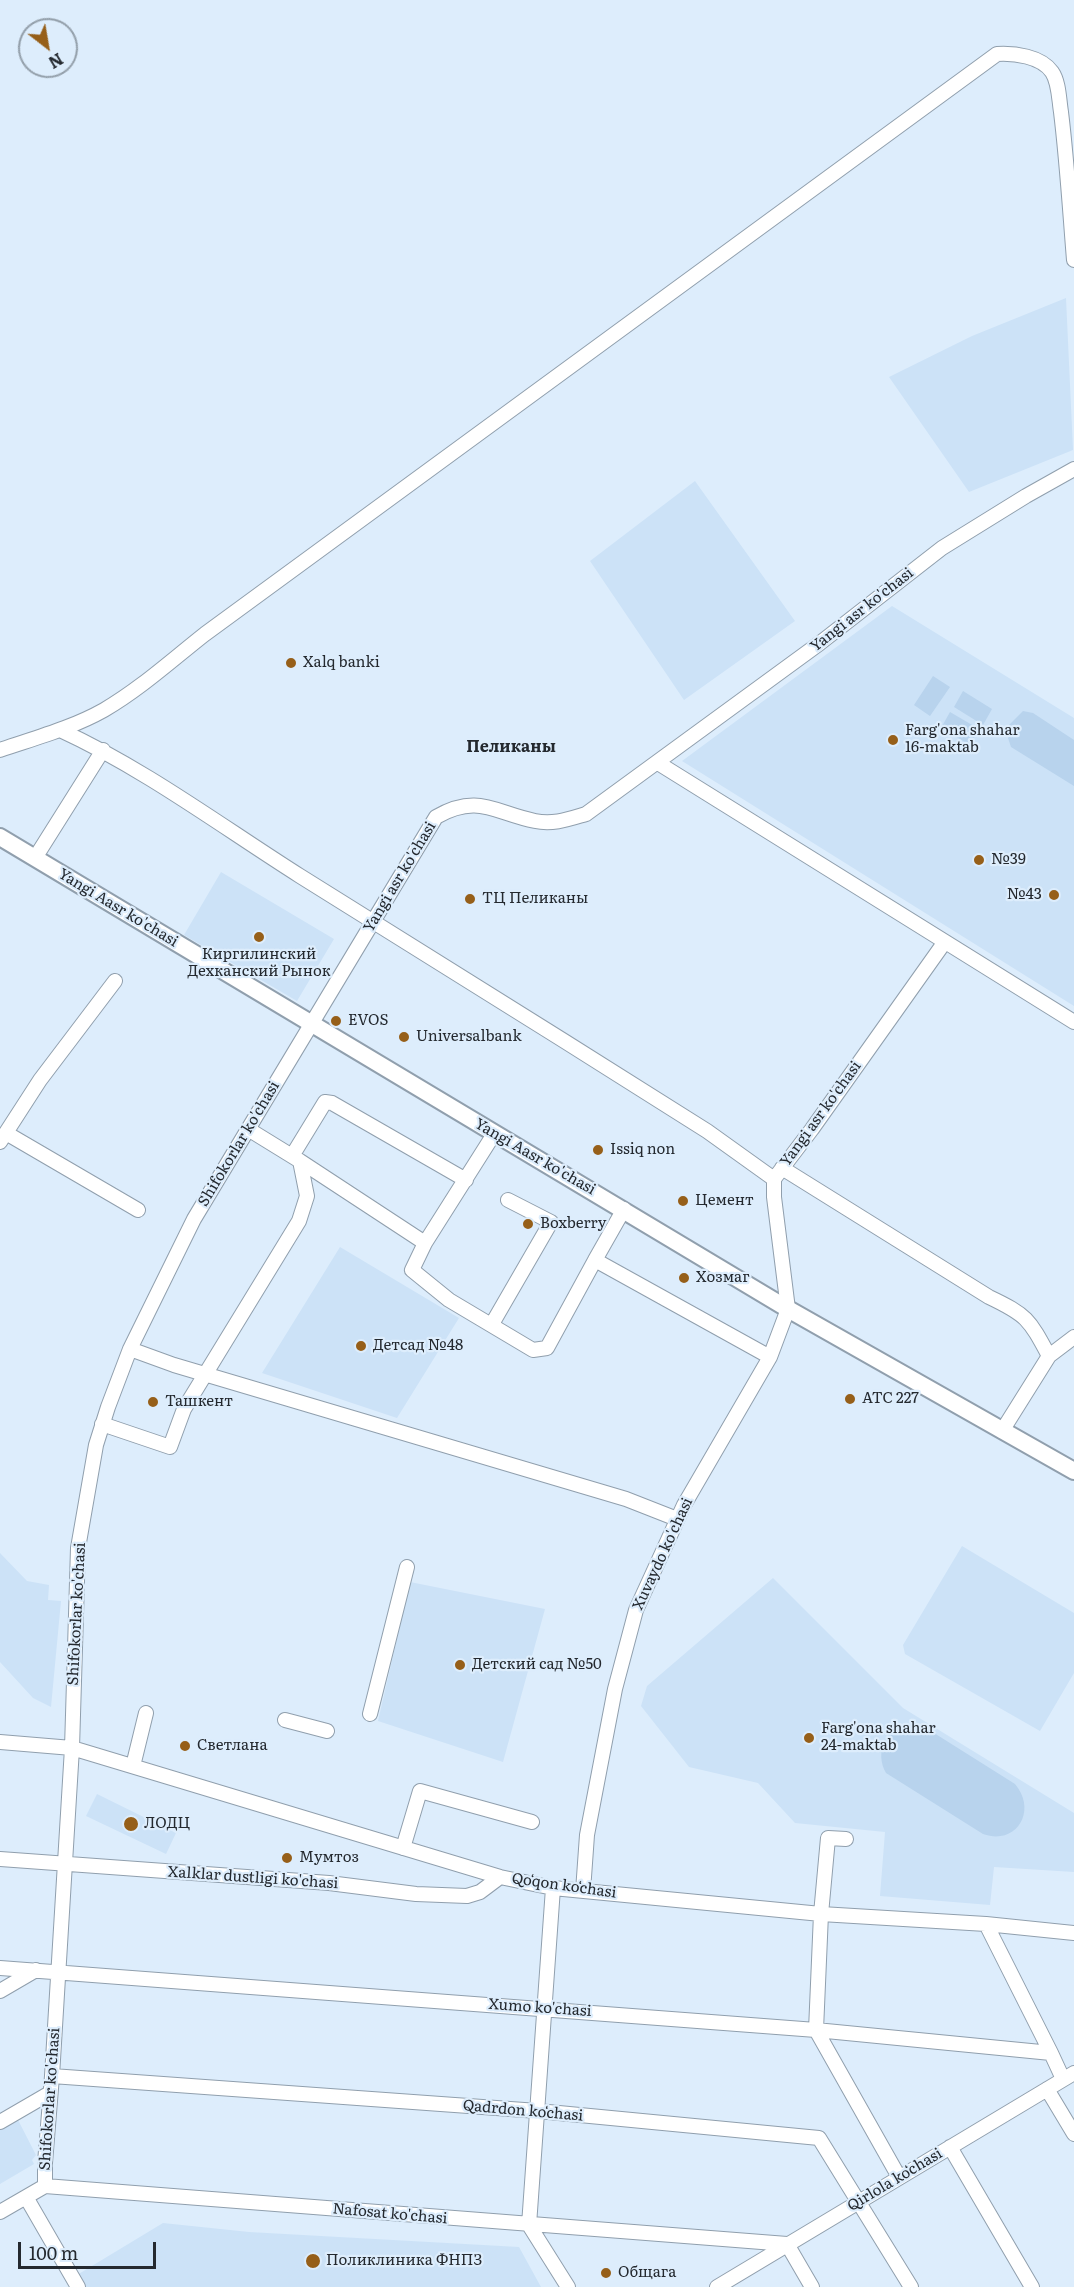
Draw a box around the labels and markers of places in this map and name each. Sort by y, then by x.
place label: Xalq banki [303,654,380,672]
marker: Xalq banki [284,656,298,670]
place label: Farg'ona shahar 16-maktab [905,722,1020,757]
marker: Farg'ona shahar 16-maktab [886,733,900,747]
place label: №39 [991,851,1026,869]
marker: №39 [972,853,986,867]
place label: №43 [1007,886,1042,904]
marker: №43 [1047,888,1061,902]
place label: ТЦ Пеликаны [482,890,588,908]
marker: ТЦ Пеликаны [463,892,477,906]
marker: Киргилинский Дехканский Рынок [252,930,266,944]
place label: Киргилинский Дехканский Рынок [187,946,331,981]
place label: EVOS [348,1012,388,1030]
marker: EVOS [329,1014,343,1028]
place label: Universalbank [416,1028,522,1046]
marker: Universalbank [397,1030,411,1044]
place label: Issiq non [610,1141,675,1159]
marker: Issiq non [591,1143,605,1157]
place label: Цемент [695,1192,754,1210]
marker: Цемент [676,1194,690,1208]
place label: Boxberry [540,1215,606,1233]
marker: Boxberry [521,1217,535,1231]
place label: Хозмаг [696,1269,750,1287]
marker: Хозмаг [677,1271,691,1285]
place label: Детсад №48 [373,1337,463,1355]
marker: Детсад №48 [354,1339,368,1353]
place label: АТС 227 [862,1390,919,1408]
marker: АТС 227 [843,1392,857,1406]
place label: Ташкент [165,1393,233,1411]
marker: Ташкент [146,1395,160,1409]
place label: Детский сад №50 [472,1656,602,1674]
marker: Детский сад №50 [453,1658,467,1672]
place label: Farg'ona shahar 24-maktab [821,1720,936,1755]
marker: Farg'ona shahar 24-maktab [802,1731,816,1745]
place label: Светлана [197,1737,267,1755]
marker: Светлана [178,1739,192,1753]
marker: ЛОДЦ [122,1815,140,1833]
place label: ЛОДЦ [144,1815,190,1833]
place label: Mумтоз [299,1849,359,1867]
marker: Mумтоз [280,1851,294,1865]
marker: Поликлиника ФНПЗ [304,2252,322,2270]
place label: Поликлиника ФНПЗ [326,2252,482,2270]
place label: Общага [618,2264,676,2282]
marker: Общага [599,2266,613,2280]

